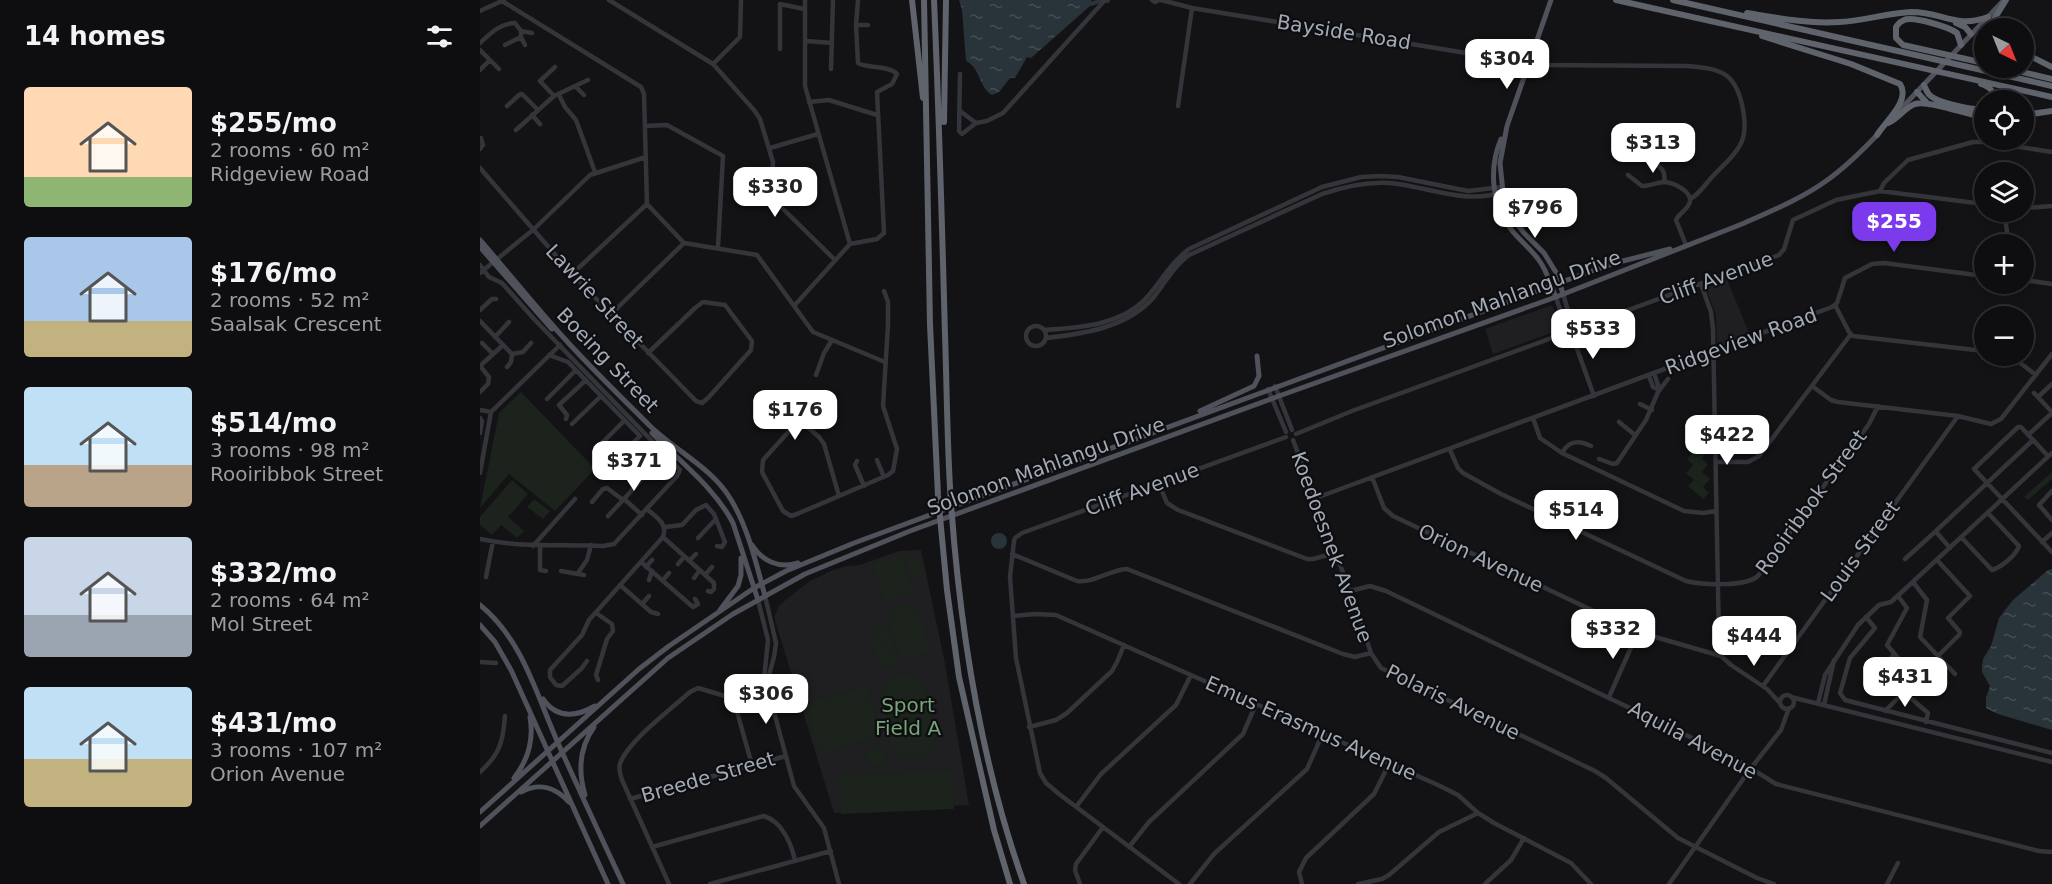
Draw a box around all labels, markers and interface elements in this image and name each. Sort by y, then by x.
street label: Bayside Road [1275,10,1413,54]
north arrow [1974,18,2034,78]
map controls [1974,18,2034,366]
icon: filters [423,20,456,53]
text: 14 homes [24,21,166,51]
pin: $304 [1471,39,1543,90]
text: $304 [1479,46,1535,70]
button: locate [1974,90,2034,150]
text: $255/mo [210,108,337,138]
icon: home [72,111,144,183]
pin: $313 [1617,123,1689,174]
text: $313 [1625,130,1681,154]
text: 2 rooms · 60 m² [210,138,370,162]
text: Ridgeview Road [210,162,370,186]
button: layers [1974,162,2034,222]
pin: $330 [739,167,811,218]
text: $330 [747,174,803,198]
pin: $796 [1499,188,1571,239]
text: $796 [1507,195,1563,219]
pin: $255 [1858,202,1930,253]
text: $255 [1866,209,1922,233]
button: + [1974,234,2034,294]
street label: Lawrie Street [541,239,649,353]
street label: Solomon Mahlangu Drive [1380,245,1624,353]
street label: Cliff Avenue [1656,246,1776,310]
text: $176/mo [210,258,337,288]
icon: home [72,261,144,333]
text: 2 rooms · 52 m² [210,288,370,312]
street label: Ridgeview Road [1662,302,1820,380]
street label: Boeing Street [552,303,664,417]
button: − [1974,306,2034,366]
pin: $533 [1557,309,1629,360]
text: Saalsak Crescent [210,312,382,336]
text: $533 [1565,316,1621,340]
pin: $176 [759,390,831,441]
text: $176 [767,397,823,421]
text: $514/mo [210,408,337,438]
icon: home [72,411,144,483]
street label: Solomon Mahlangu Drive [924,412,1168,520]
pin: $422 [1691,415,1763,466]
text: $422 [1699,422,1755,446]
street label: Rooiribbok Street [1750,425,1872,579]
text: 3 rooms · 98 m² [210,438,370,462]
pin: $371 [598,441,670,492]
text: $371 [606,448,662,472]
street label: Koedoesnek Avenue [1286,448,1378,646]
street label: Cliff Avenue [1082,457,1202,521]
text: Rooiribbok Street [210,462,383,486]
pin: $514 [1540,490,1612,541]
street label: Louis Street [1815,496,1905,606]
text: $514 [1548,497,1604,521]
street label: Orion Avenue [1415,519,1547,597]
text: $332/mo [210,558,337,588]
icon: home [72,561,144,633]
text: 2 rooms · 64 m² [210,588,370,612]
pin: $332 [1577,609,1649,660]
text: Mol Street [210,612,312,636]
text: $332 [1585,616,1641,640]
pin: $444 [1718,616,1790,667]
text: $444 [1726,623,1782,647]
pin: $431 [1869,657,1941,708]
street label: Polaris Avenue [1382,659,1524,745]
text: $431 [1877,664,1933,688]
street label: Emus Erasmus Avenue [1202,671,1420,785]
pin: $306 [730,674,802,725]
text: $306 [738,681,794,705]
park label: Sport Field A [875,693,941,740]
street label: Aquila Avenue [1624,696,1762,784]
text: $431/mo [210,708,337,738]
icon: home [72,711,144,783]
text: 3 rooms · 107 m² [210,738,382,762]
street label: Breede Street [638,746,778,808]
text: Orion Avenue [210,762,345,786]

